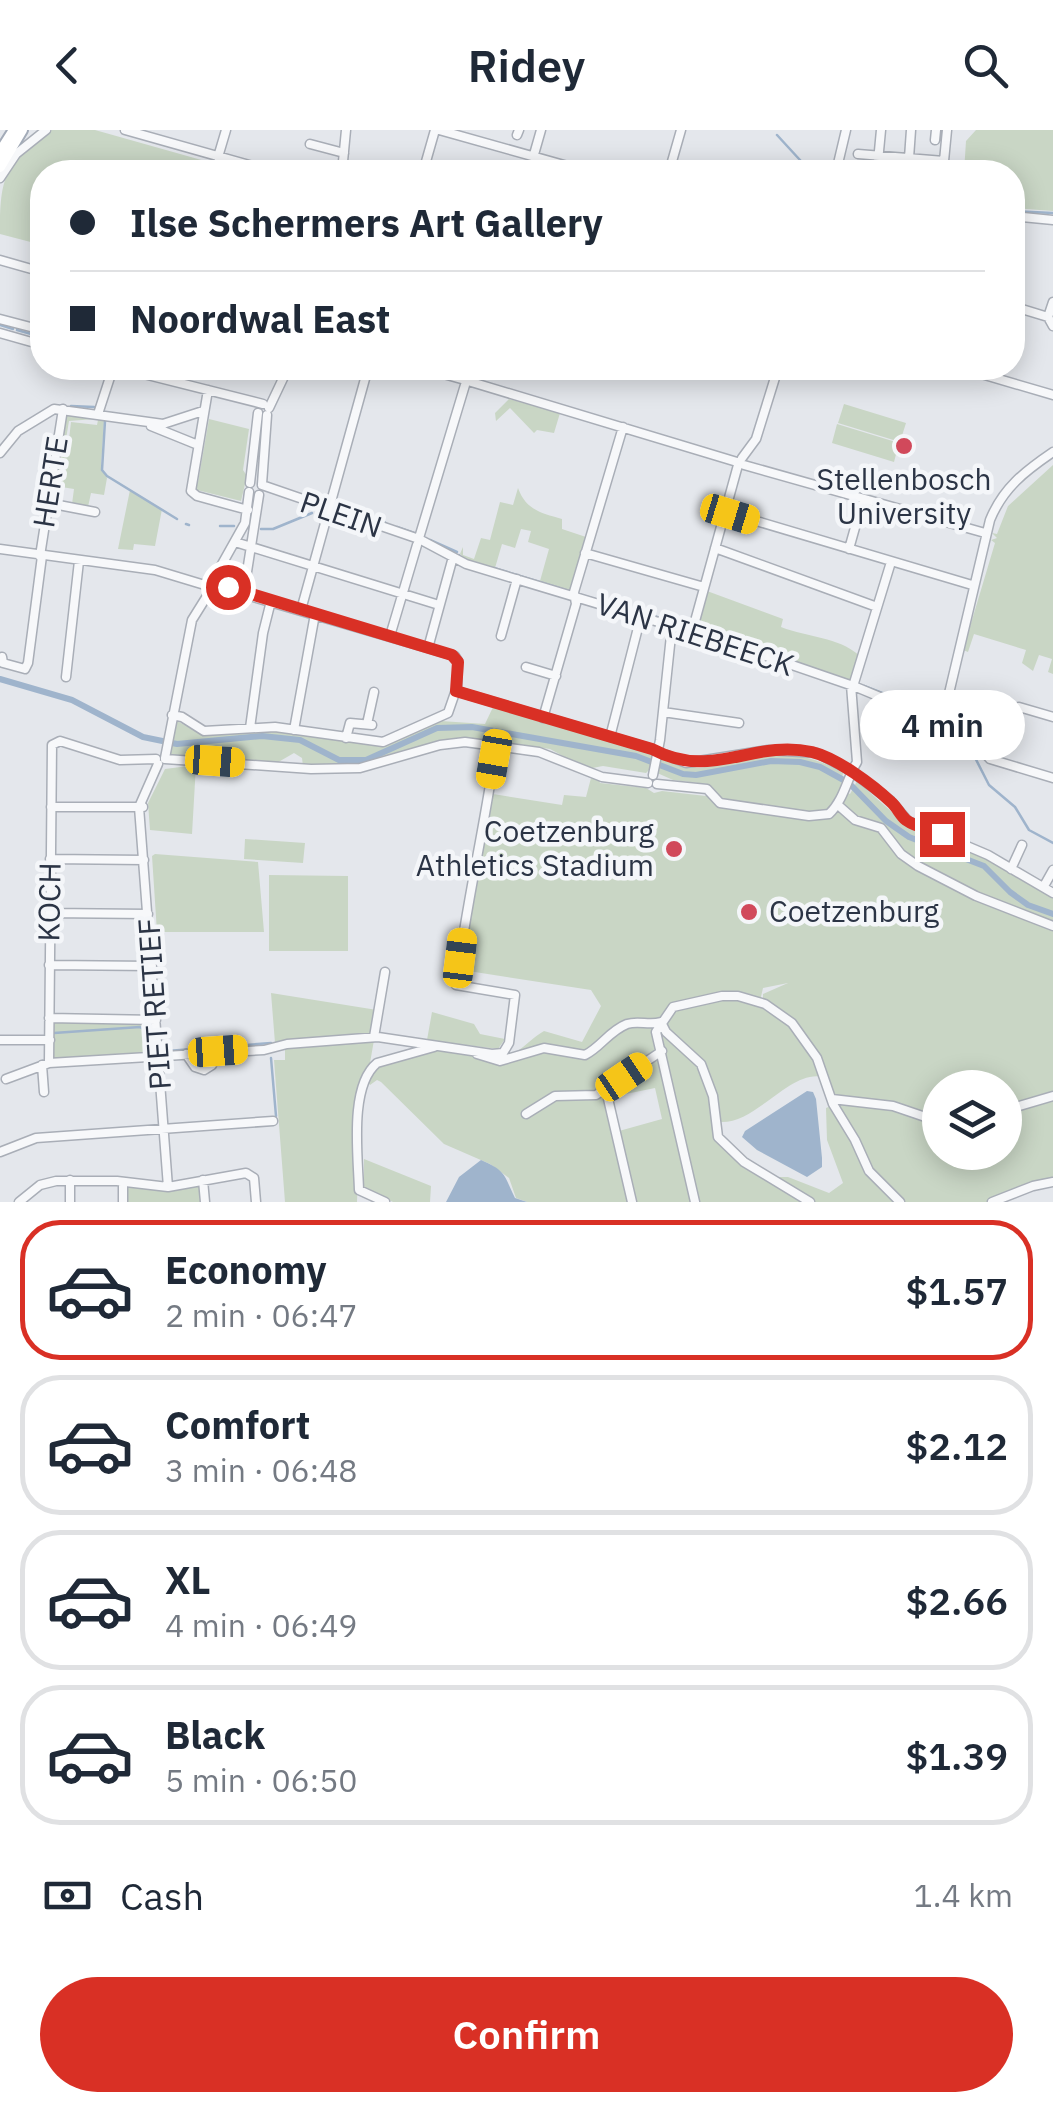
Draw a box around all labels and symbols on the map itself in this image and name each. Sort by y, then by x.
street label: HERTE [23,433,76,530]
marker: Stellenbosch University [893,435,915,457]
place label: Stellenbosch University [817,459,991,532]
street label: PLEIN [295,481,388,546]
car [697,491,763,537]
route start [206,565,251,610]
street label: VAN RIEBEECK [592,583,799,684]
callout: 4 min [860,689,1024,759]
car [474,727,514,791]
car [184,744,246,778]
place label: Coetzenburg Athletics Stadium [416,811,654,884]
route end [920,812,965,857]
marker: Coetzenburg Athletics Stadium [663,838,685,860]
street label: KOCH [28,862,69,942]
place label: Coetzenburg [769,891,939,930]
marker: Coetzenburg [738,901,760,923]
street label: PIET RETIEF [128,917,179,1091]
car [441,926,479,990]
car [187,1034,249,1068]
car [591,1048,657,1106]

